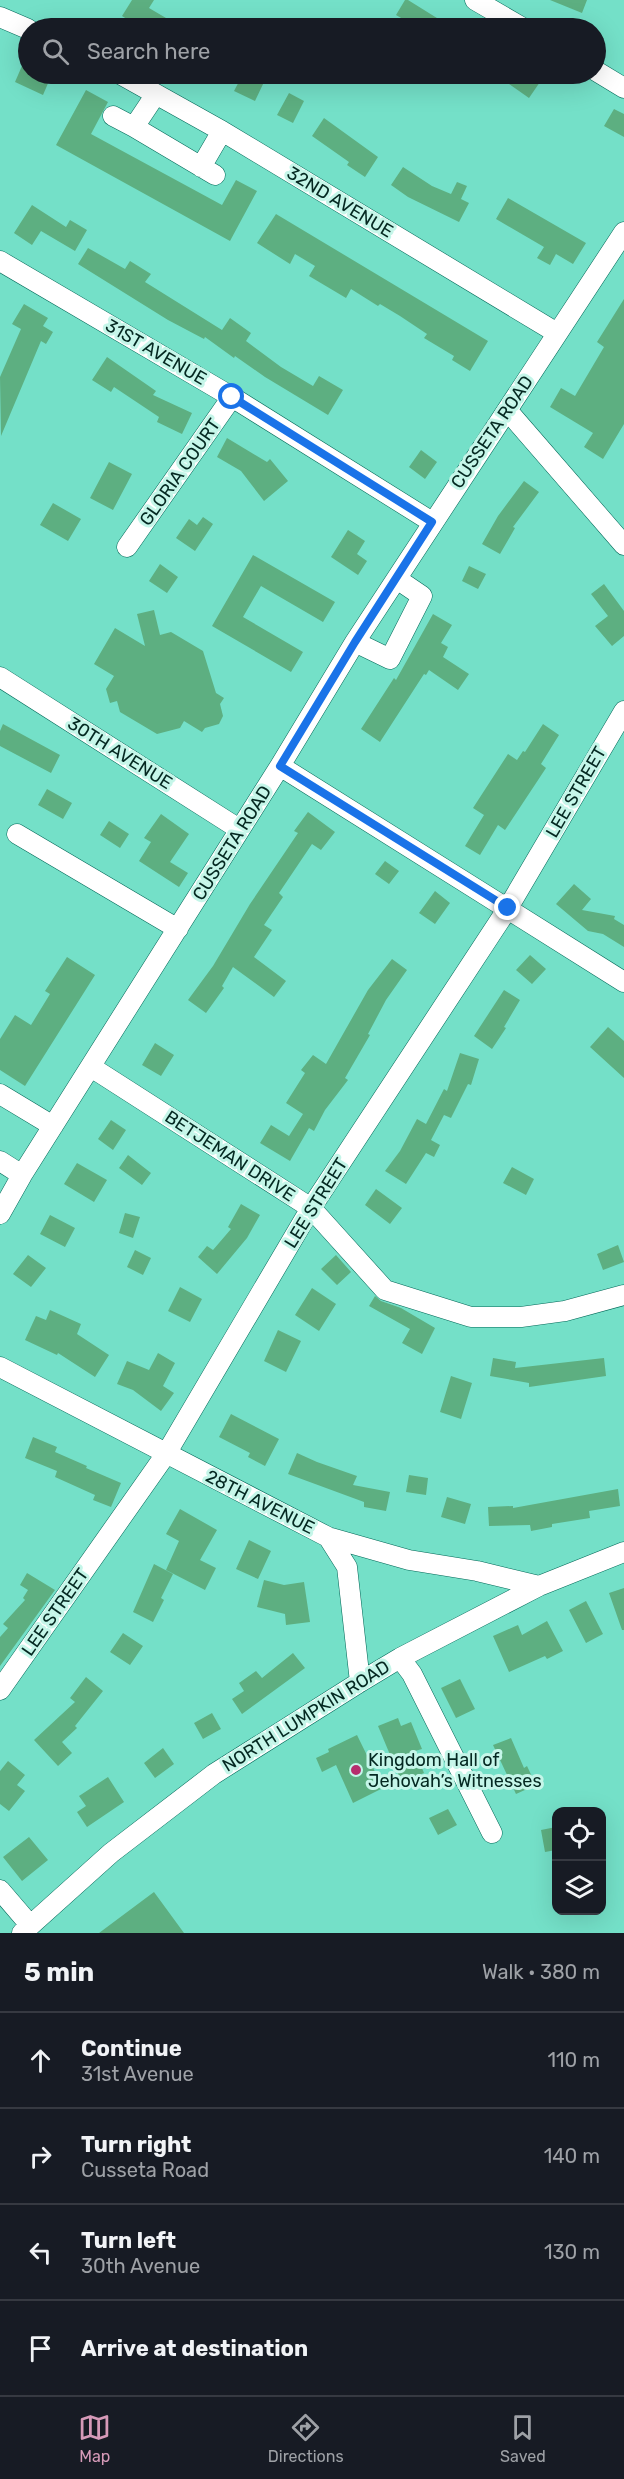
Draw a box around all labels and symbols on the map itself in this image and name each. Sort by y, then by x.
street label: 32ND AVENUE [283,162,397,242]
street label: 31ST AVENUE [102,314,210,390]
street label: CUSSETA ROAD [446,371,538,493]
route start [218,383,244,409]
street label: GLORIA COURT [135,414,225,530]
street label: 30TH AVENUE [64,712,176,794]
street label: LEE STREET [541,742,611,842]
street label: CUSSETA ROAD [188,782,276,904]
route end [494,894,520,920]
street label: BETJEMAN DRIVE [161,1106,299,1206]
street label: LEE STREET [280,1154,352,1252]
street label: 28TH AVENUE [202,1465,318,1539]
street label: LEE STREET [17,1564,93,1660]
street label: NORTH LUMPKIN ROAD [218,1655,394,1777]
place label: Kingdom Hall of Jehovah’s Witnesses [368,1749,542,1792]
marker: Kingdom Hall of Jehovah’s Witnesses [349,1763,363,1777]

